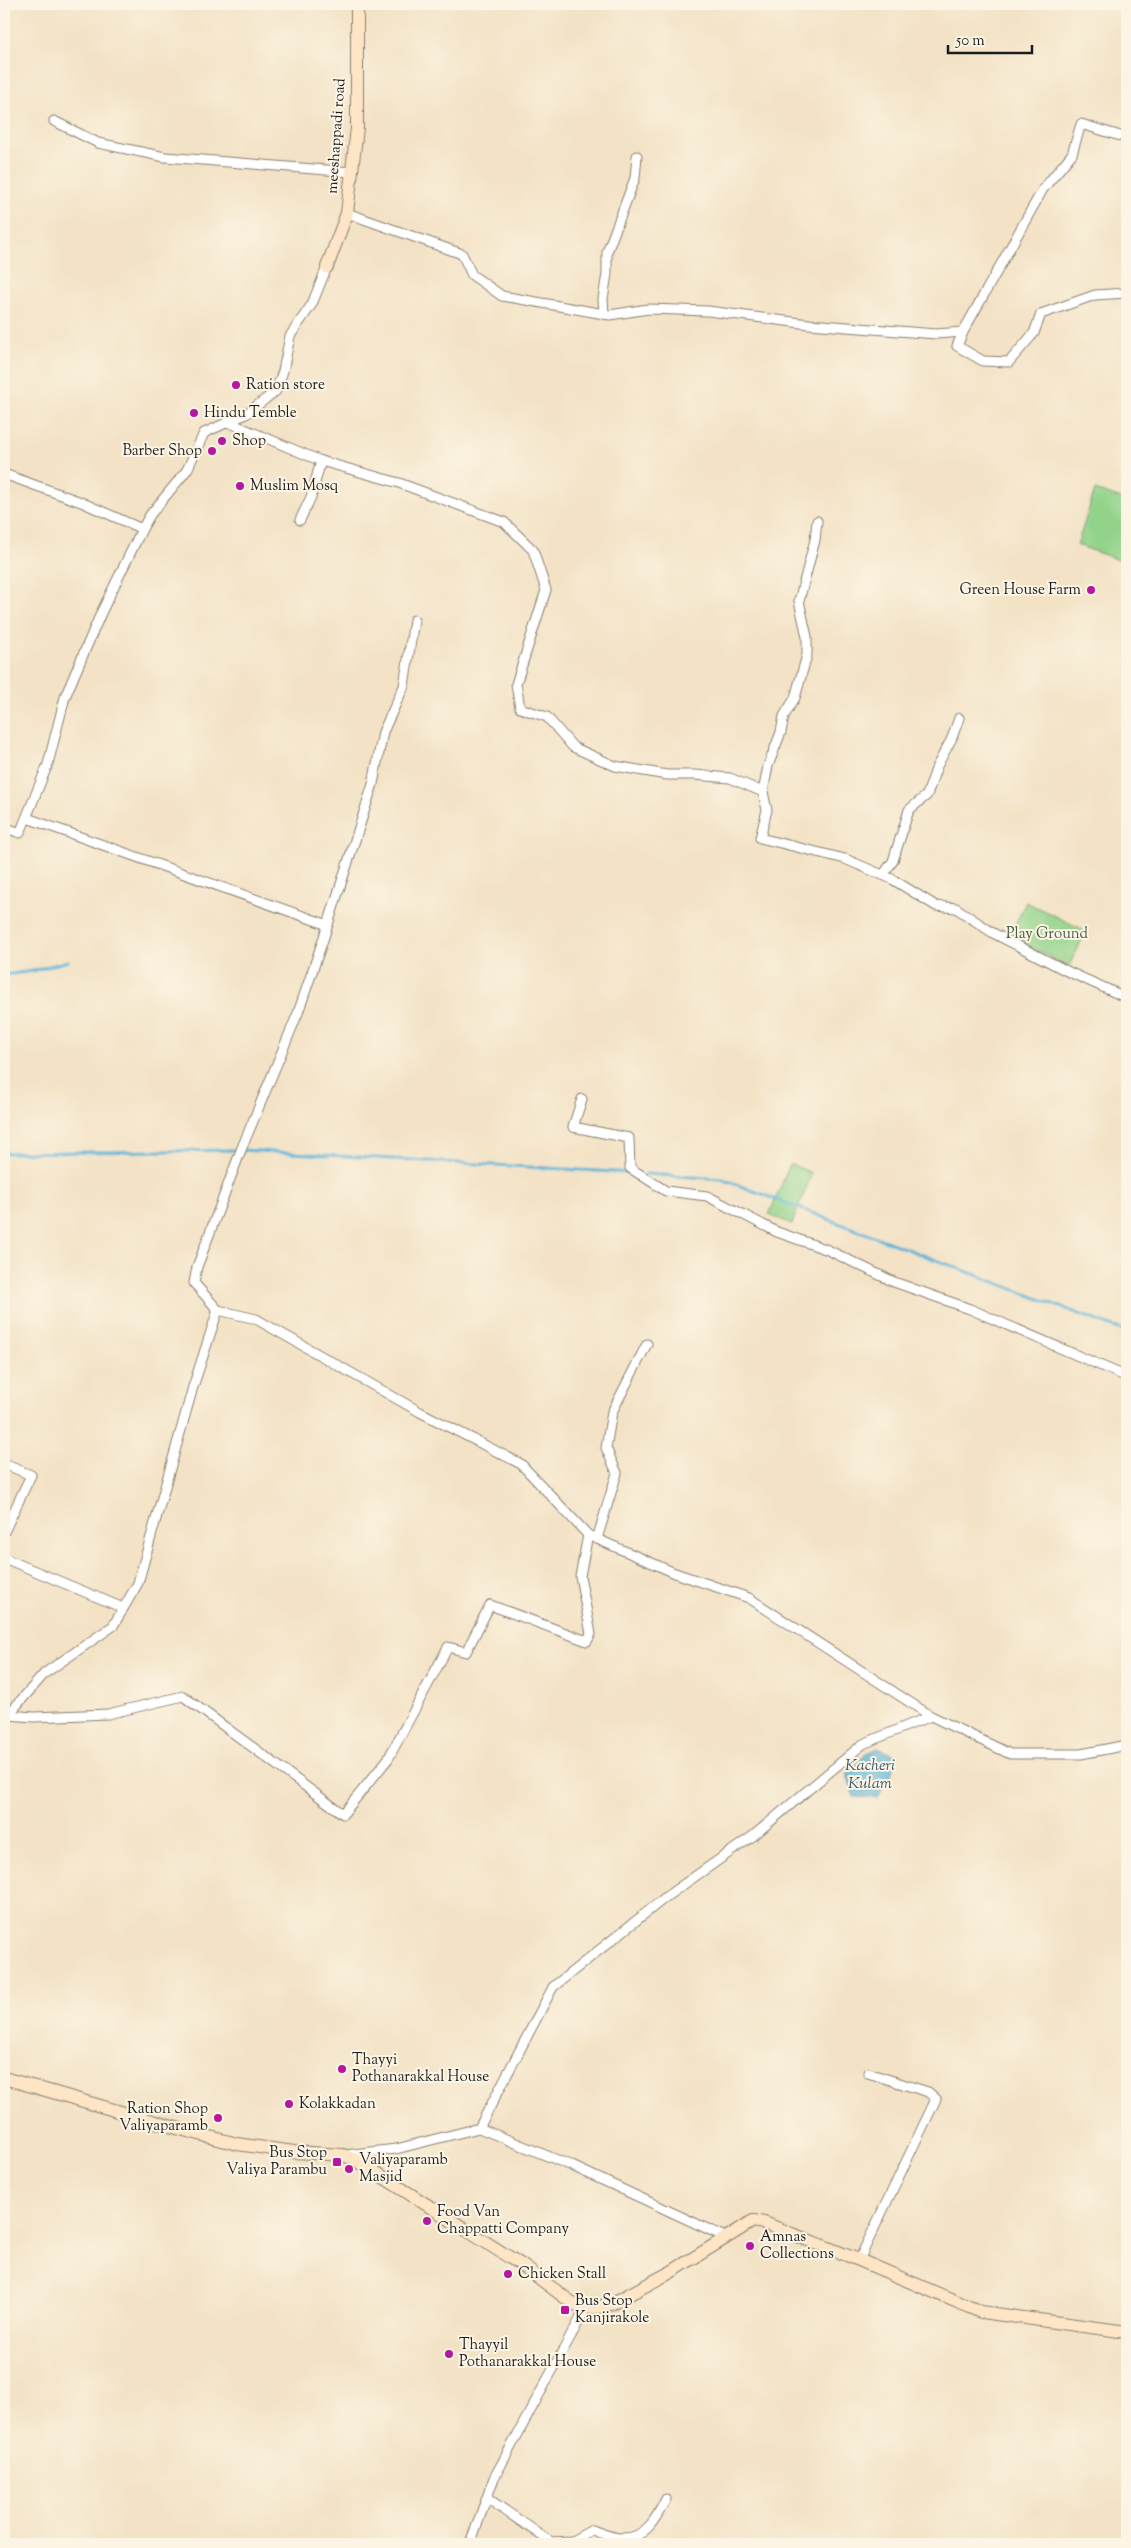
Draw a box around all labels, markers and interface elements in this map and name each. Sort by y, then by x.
scale bar [948,22,1032,54]
text: 50 m [955,31,985,52]
street label: meeshappadi road [322,77,352,195]
place label: Ration store [246,375,325,396]
marker: Ration store [230,379,242,391]
place label: Hindu Temble [204,403,297,424]
marker: Hindu Temble [188,407,200,419]
place label: Shop [232,431,266,452]
marker: Shop [216,435,228,447]
place label: Barber Shop [122,441,202,462]
marker: Barber Shop [206,445,218,457]
place label: Muslim Mosq [250,476,339,497]
marker: Muslim Mosq [234,480,246,492]
place label: Green House Farm [959,580,1082,601]
marker: Green House Farm [1085,584,1097,596]
park label: Play Ground [1006,924,1088,945]
water label: Kacheri Kulam [845,1755,895,1796]
place label: Thayyi Pothanarakkal House [352,2050,489,2088]
marker: Thayyi Pothanarakkal House [336,2063,348,2075]
place label: Kolakkadan [299,2094,376,2115]
marker: Kolakkadan [283,2098,295,2110]
place label: Ration Shop Valiyaparamb [119,2099,208,2137]
marker: Ration Shop Valiyaparamb [212,2112,224,2124]
place label: Bus Stop Valiya Parambu [226,2143,327,2181]
place label: Valiyaparamb Masjid [359,2150,448,2188]
marker: Bus Stop Valiya Parambu [331,2156,343,2168]
marker: Valiyaparamb Masjid [343,2163,355,2175]
place label: Food Van Chappatti Company [437,2202,569,2240]
marker: Food Van Chappatti Company [421,2215,433,2227]
place label: Amnas Collections [760,2227,834,2265]
marker: Amnas Collections [744,2240,756,2252]
place label: Chicken Stall [518,2264,606,2285]
marker: Chicken Stall [502,2268,514,2280]
place label: Bus Stop Kanjirakole [575,2291,649,2329]
marker: Bus Stop Kanjirakole [559,2304,571,2316]
place label: Thayyil Pothanarakkal House [459,2335,596,2373]
marker: Thayyil Pothanarakkal House [443,2348,455,2360]

